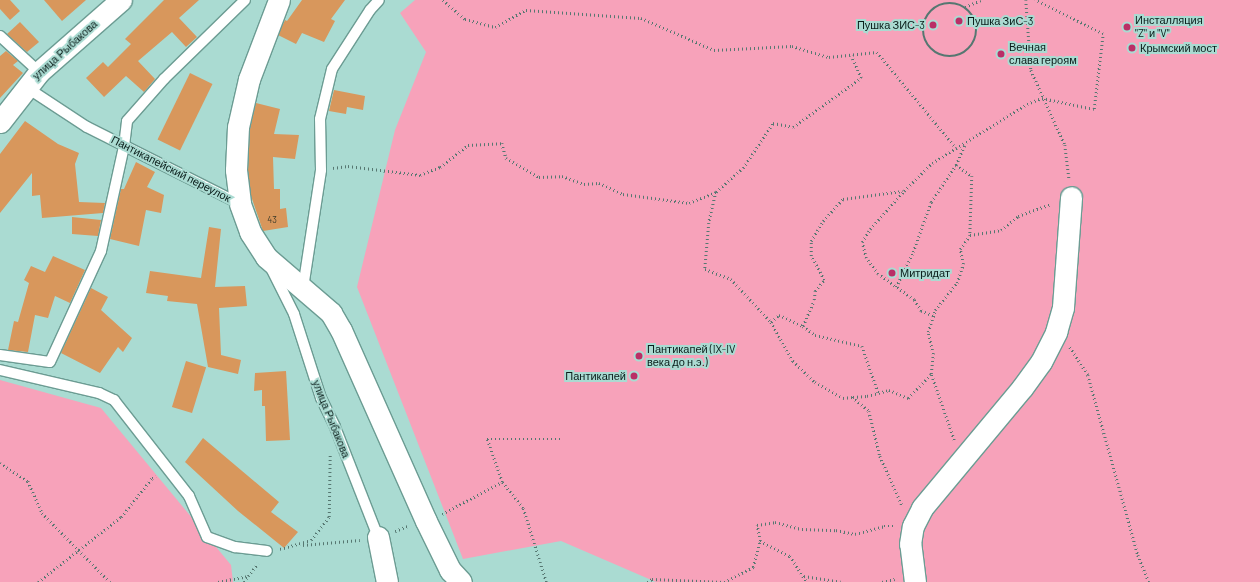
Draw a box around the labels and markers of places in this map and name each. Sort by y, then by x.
place label: Пушка ЗиС-3 [967,14,1033,28]
place label: Инсталляция "Z" и "V" [1135,14,1203,40]
marker: Пушка ЗиС-3 [954,16,964,26]
place label: Пушка ЗИС-3 [857,18,925,32]
marker: Пушка ЗИС-3 [928,20,938,30]
marker: Инсталляция "Z" и "V" [1122,22,1132,32]
place label: Вечная слава героям [1009,41,1077,67]
place label: Крымский мост [1140,41,1217,55]
marker: Крымский мост [1127,43,1137,53]
marker: Вечная слава героям [996,49,1006,59]
place label: Митридат [900,266,950,280]
marker: Митридат [887,268,897,278]
place label: Пантикапей (IX-IV века до н.э.) [647,343,736,369]
marker: Пантикапей (IX-IV века до н.э.) [634,351,644,361]
place label: Пантикапей [565,369,626,383]
marker: Пантикапей [629,371,639,381]

